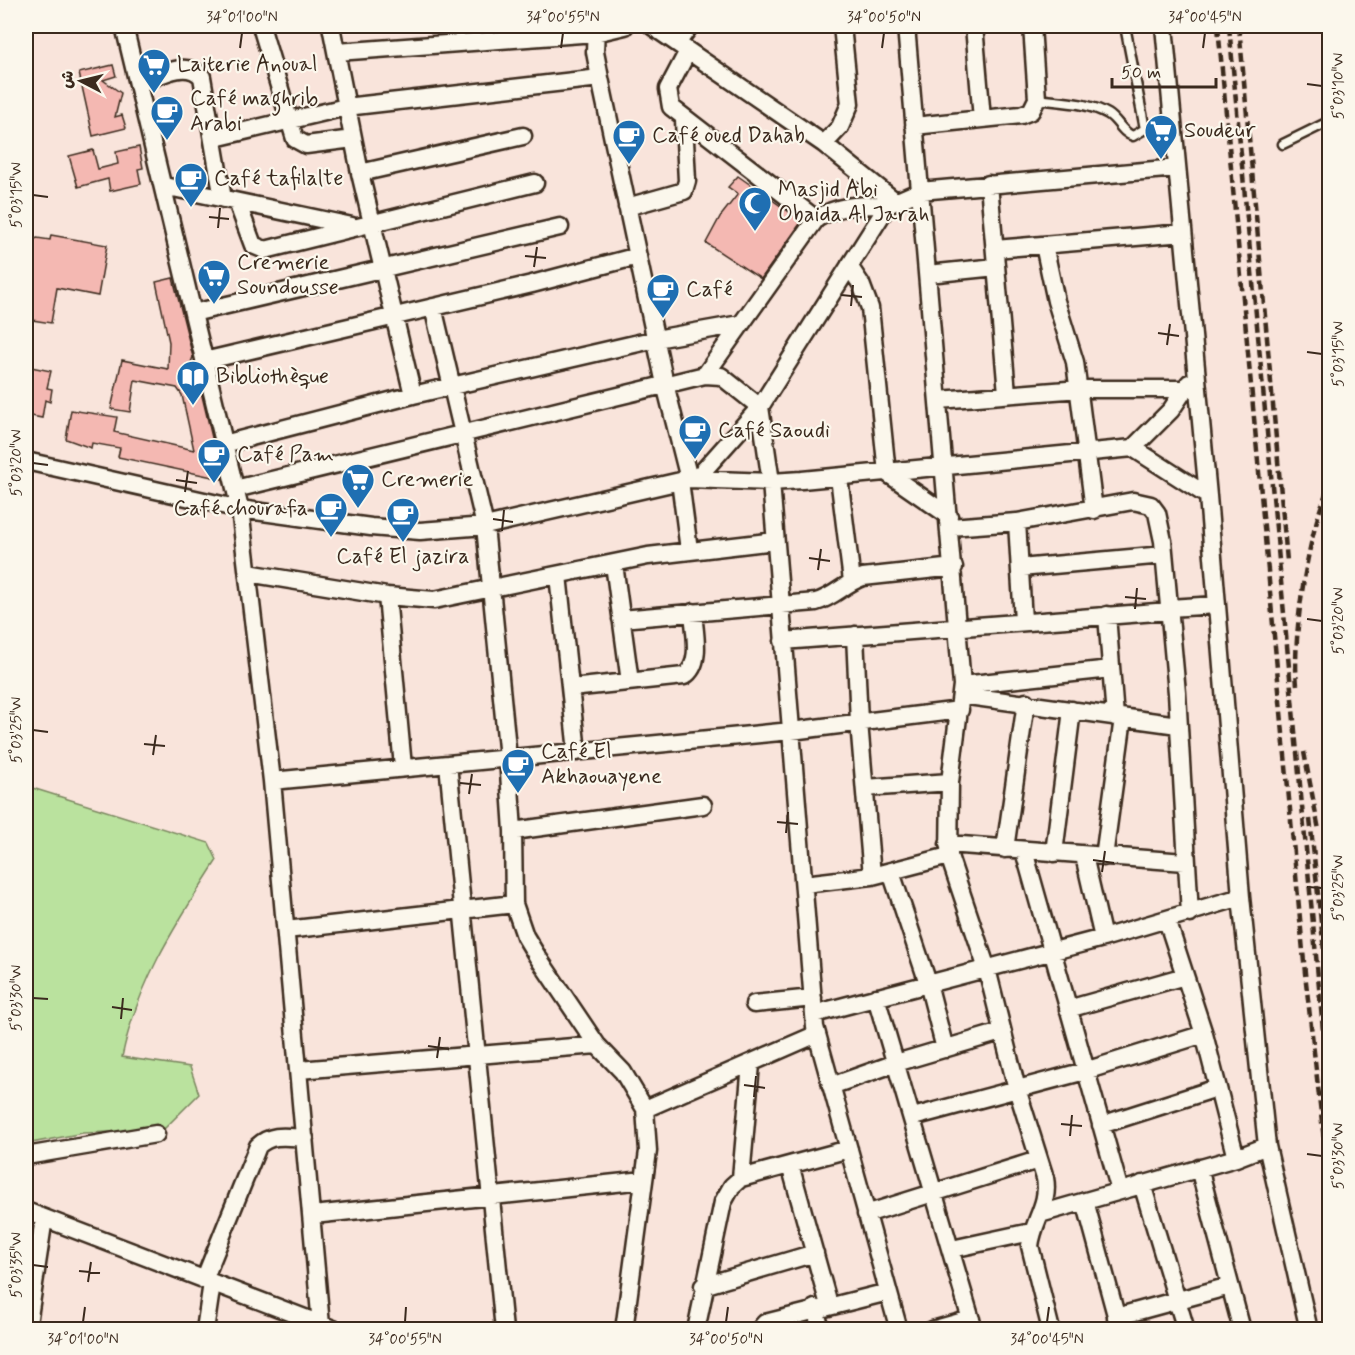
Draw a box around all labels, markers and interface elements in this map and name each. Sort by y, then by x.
text: 34°01'00"N [206,8,278,28]
text: 34°00'55"N [526,8,600,28]
text: 34°00'50"N [847,8,921,28]
text: 34°00'45"N [1168,8,1242,28]
supermarket icon: Laiterie Anoual [136,47,172,94]
north arrow [51,51,111,111]
place label: Laiterie Anoual [177,51,317,79]
scale bar [1112,51,1216,89]
text: 5°03'10"W [1329,53,1349,119]
text: 50 m [1121,61,1161,85]
text: ش [56,69,79,89]
place label: Café maghrib Arabi [190,85,318,138]
cafe icon: Café maghrib Arabi [149,94,185,141]
supermarket icon: Soudeur [1143,113,1179,160]
place label: Soudeur [1184,117,1256,145]
cafe icon: Café oued Dahab [611,118,647,165]
place label: Café oued Dahab [652,122,805,150]
cafe icon: Café tafilalte [173,161,209,208]
text: 5°03'15"W [7,162,27,228]
place label: Café tafilalte [214,165,343,193]
place label: Masjid Abi Obaida Al Jarah [778,176,930,229]
mosque icon: Masjid Abi Obaida Al Jarah [737,185,773,232]
place label: Cremerie Soundousse [237,249,339,302]
supermarket icon: Cremerie Soundousse [196,258,232,305]
cafe icon: Café [645,272,681,319]
place label: Café [686,276,733,304]
text: 5°03'15"W [1329,321,1349,387]
library icon: Bibliothèque [175,359,211,406]
place label: Bibliothèque [216,363,329,391]
cafe icon: Café Saoudi [677,413,713,460]
place label: Café Saoudi [718,417,830,445]
text: 5°03'20"W [7,430,27,496]
cafe icon: Café Pam [196,437,232,484]
place label: Café Pam [237,441,334,469]
supermarket icon: Cremerie [340,462,376,509]
place label: Cremerie [381,466,474,494]
cafe icon: Café chourafa [313,491,349,538]
place label: Café chourafa [174,495,308,523]
cafe icon: Café El jazira [385,496,421,543]
place label: Café El jazira [336,543,470,572]
text: 5°03'20"W [1329,588,1349,654]
text: 5°03'25"W [7,697,27,763]
place label: Café El Akhaouayene [541,738,662,791]
cafe icon: Café El Akhaouayene [500,747,536,794]
text: 5°03'25"W [1329,855,1349,921]
text: 5°03'30"W [7,965,27,1031]
text: 5°03'30"W [1329,1123,1349,1189]
text: 5°03'35"W [7,1232,27,1298]
text: 34°01'00"N [47,1330,119,1350]
text: 34°00'55"N [368,1330,442,1350]
text: 34°00'50"N [689,1330,763,1350]
text: 34°00'45"N [1010,1330,1084,1350]

